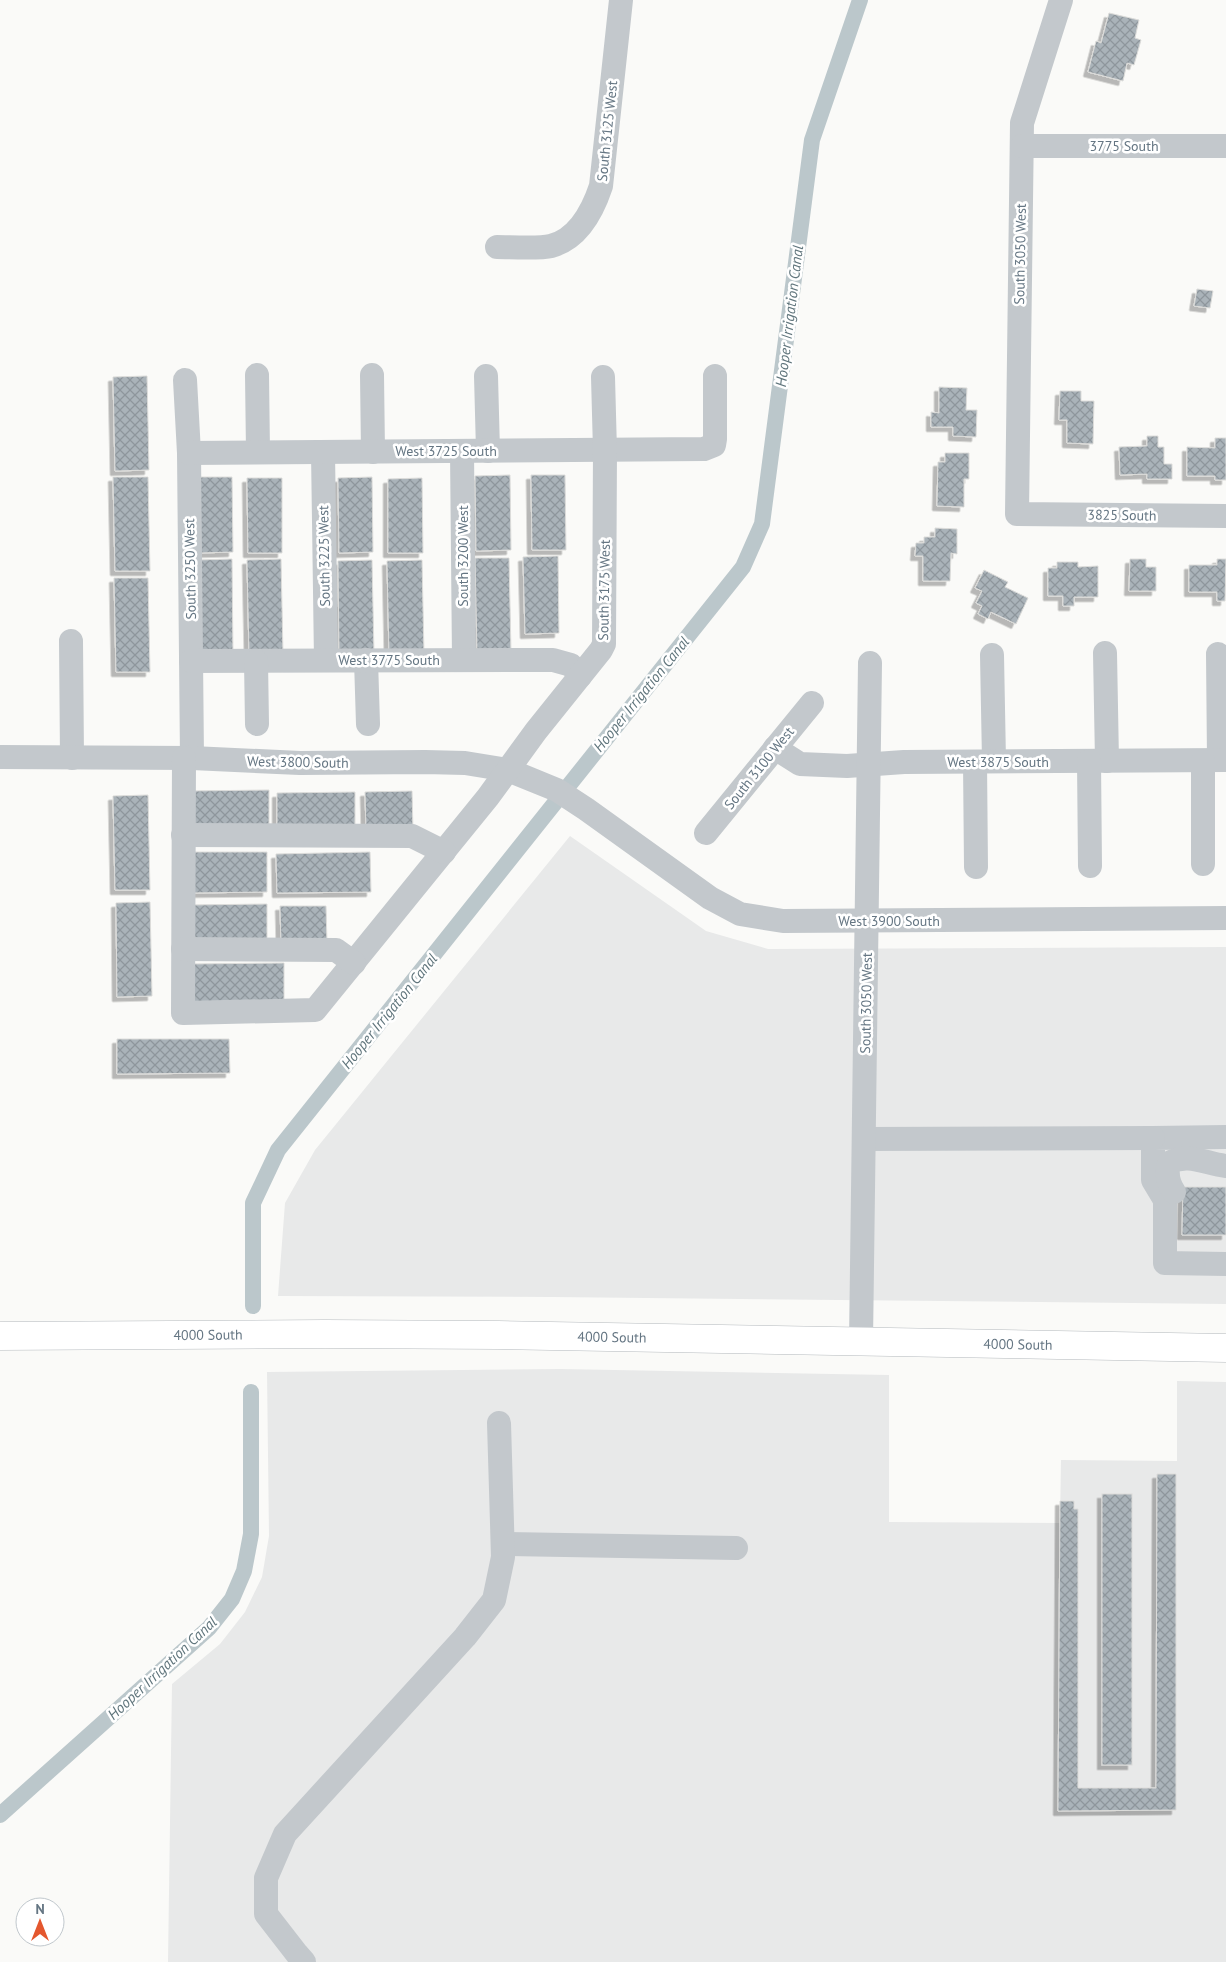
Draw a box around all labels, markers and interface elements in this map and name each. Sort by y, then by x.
street label: South 3125 West [593,79,621,182]
street label: 3775 South [1089,137,1159,155]
street label: South 3050 West [1010,203,1030,305]
water label: Hooper Irrigation Canal [771,244,807,388]
street label: West 3725 South [395,442,497,460]
street label: South 3225 West [314,505,334,607]
street label: South 3200 West [454,505,472,607]
street label: 3825 South [1087,505,1157,525]
street label: South 3250 West [180,518,200,620]
street label: South 3175 West [594,539,614,641]
water label: Hooper Irrigation Canal [589,633,693,755]
street label: West 3775 South [338,651,440,669]
street label: South 3100 West [720,723,798,813]
street label: West 3800 South [247,752,349,772]
street label: West 3875 South [947,753,1049,771]
street label: West 3900 South [838,912,940,930]
water label: Hooper Irrigation Canal [337,950,441,1072]
street label: South 3050 West [856,952,876,1054]
street label: 4000 South [173,1326,243,1344]
street label: 4000 South [577,1327,647,1347]
street label: 4000 South [983,1335,1053,1354]
water label: Hooper Irrigation Canal [103,1612,221,1724]
north arrow [15,1897,65,1947]
text: N [35,1900,45,1918]

